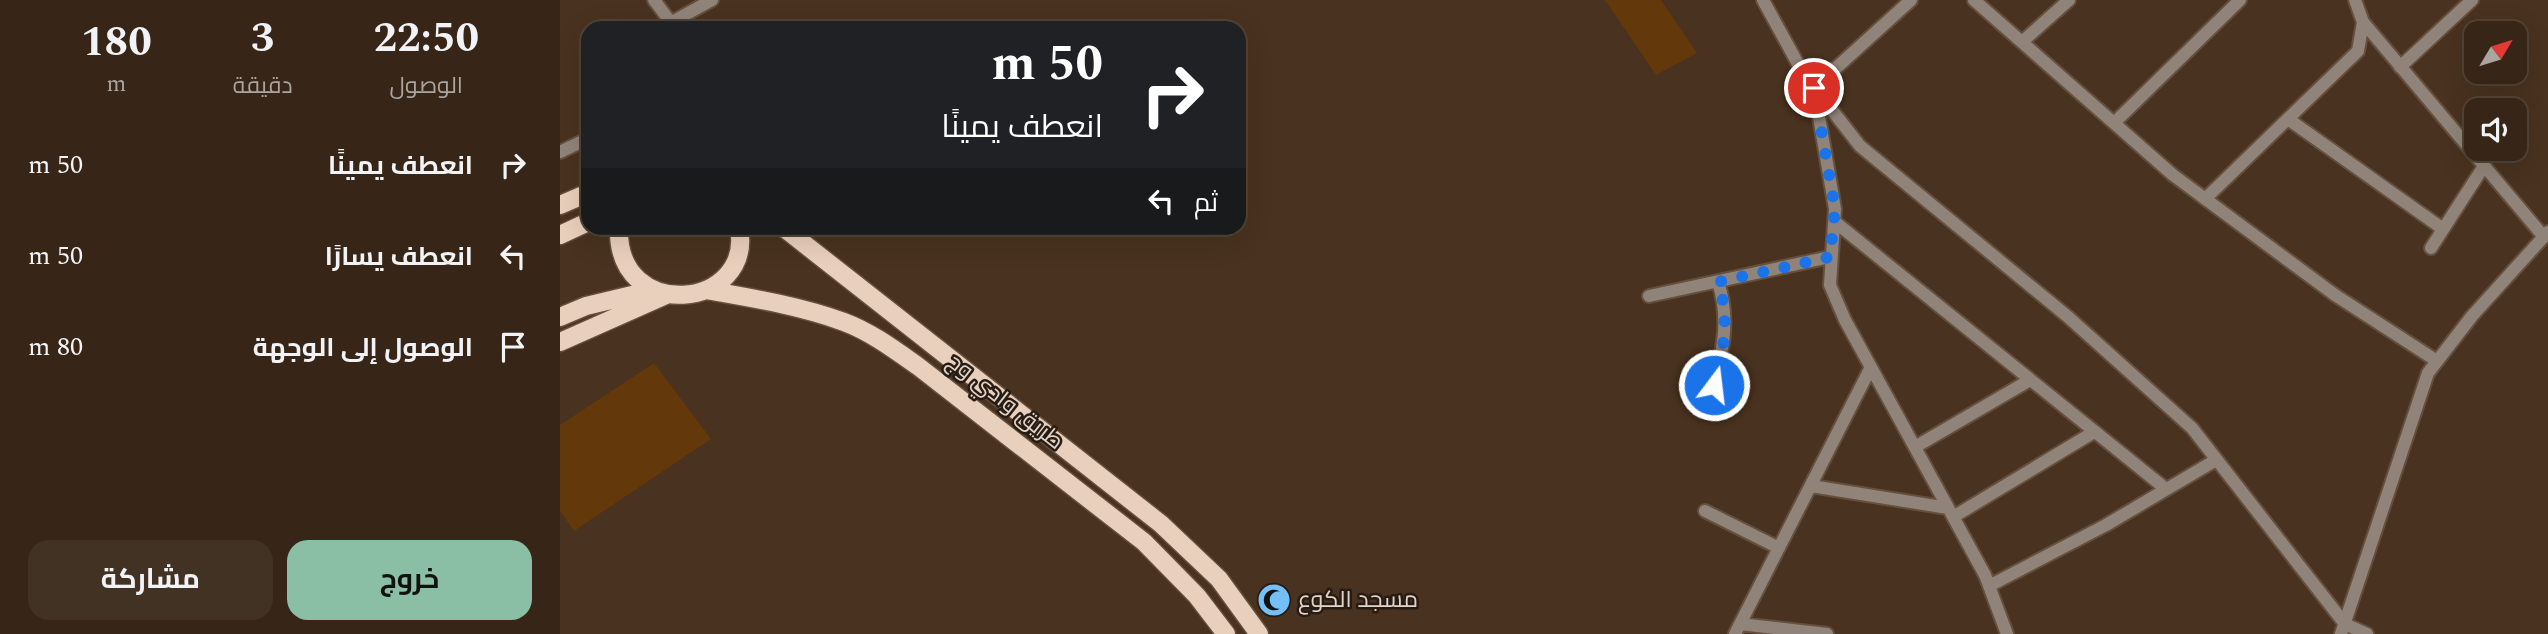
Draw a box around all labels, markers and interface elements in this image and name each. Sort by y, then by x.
text: 3 [251,7,274,70]
text: 22:50 [374,7,479,70]
text: 180 [81,11,152,74]
north arrow [2464,21,2527,84]
map controls [2464,21,2527,161]
text: 50 m [992,27,1103,102]
icon: right [1127,49,1218,140]
pin [1784,58,1844,118]
text: m [106,67,126,102]
text: دقيقة [233,69,293,104]
text: الوصول [390,69,463,104]
icon: arrive [1795,69,1833,107]
button: sound [2464,98,2527,161]
text: انعطف يمينًا [941,103,1103,152]
text: 50 m [28,145,83,185]
text: انعطف يمينًا [328,146,473,186]
icon: right [494,146,532,184]
icon: left [1142,182,1180,220]
text: ثم [1194,183,1218,223]
text: 50 m [28,236,83,276]
text: انعطف يسارًا [325,237,473,277]
icon: left [494,237,532,275]
text: 80 m [28,327,83,367]
text: الوصول إلى الوجهة [253,328,473,368]
icon: arrive [494,328,532,366]
street label: طريق وادي وج [939,345,1071,459]
position arrow [1677,348,1751,422]
button: مشاركة [28,540,273,620]
button: خروج [287,540,532,620]
mosque icon: مسجد الكوع [1255,581,1293,619]
place label: مسجد الكوع [1298,583,1418,618]

